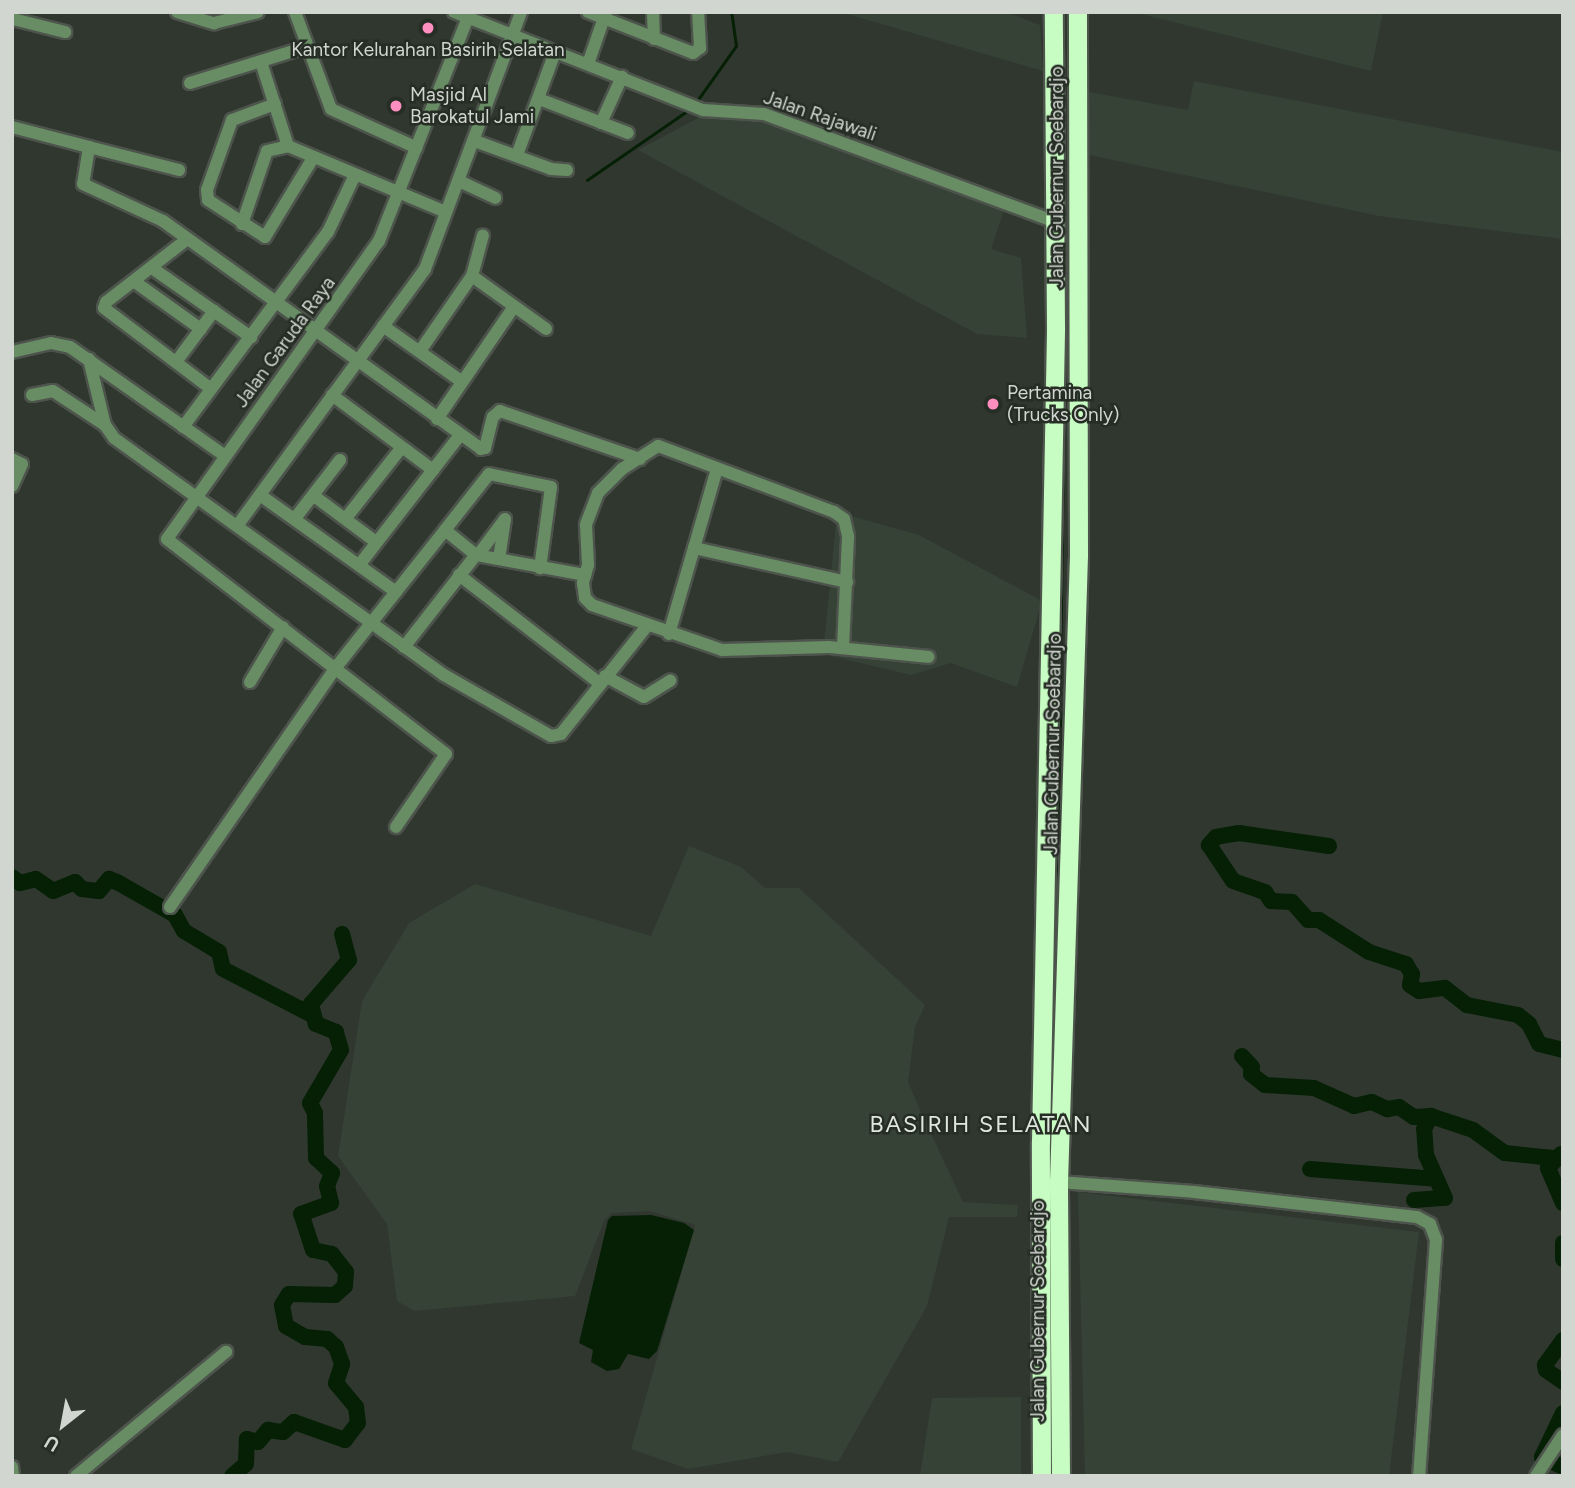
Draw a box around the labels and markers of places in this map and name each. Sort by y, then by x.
marker: Kantor Kelurahan Basirih Selatan [420,20,436,36]
place label: Kantor Kelurahan Basirih Selatan [291,39,565,61]
place label: Masjid Al Barokatul Jami [410,84,534,128]
marker: Masjid Al Barokatul Jami [388,98,404,114]
place label: Pertamina (Trucks Only) [1007,382,1120,426]
marker: Pertamina (Trucks Only) [985,396,1001,412]

